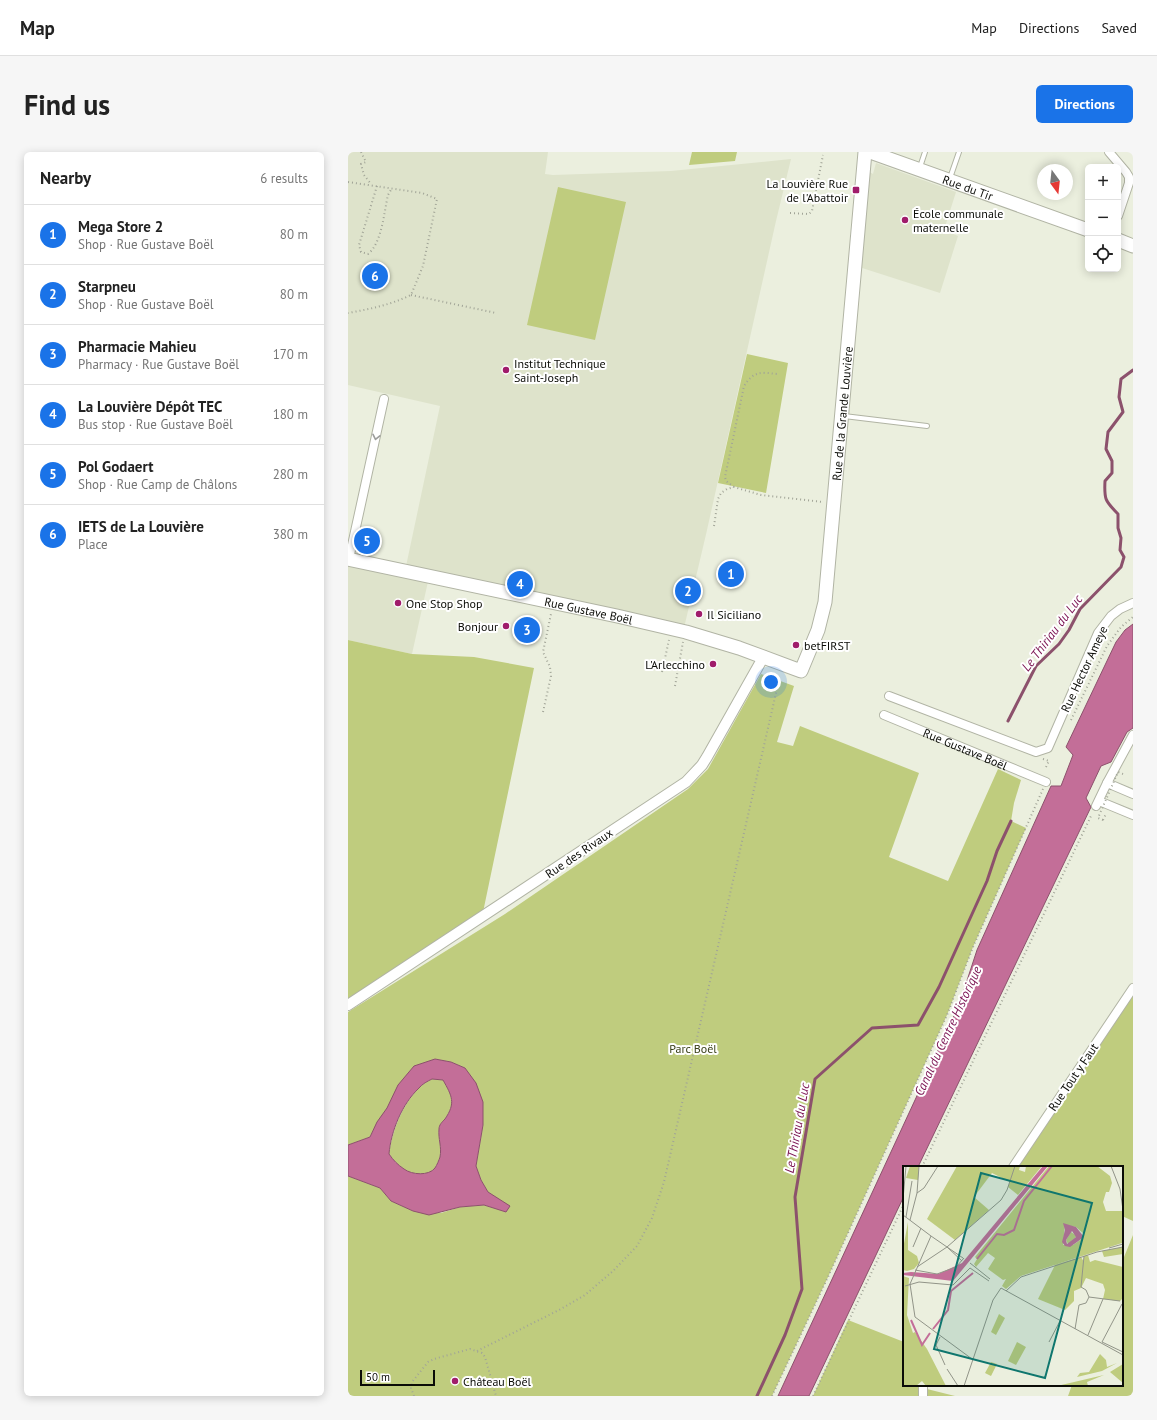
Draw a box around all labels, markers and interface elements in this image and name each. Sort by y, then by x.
text: Map [20,16,55,40]
text: Map [971,19,997,37]
text: Directions [1019,19,1079,37]
text: Saved [1101,19,1137,37]
button: Directions [1036,85,1133,123]
text: Find us [24,86,110,123]
north arrow [1037,164,1073,200]
map controls [1085,164,1121,272]
button: + [1085,164,1121,200]
text: Nearby [40,167,91,189]
text: 6 results [260,170,308,187]
street label: Rue du Tir [941,171,995,203]
place label: La Louvière Rue de l'Abattoir [766,176,848,205]
marker: La Louvière Rue de l'Abattoir [851,185,861,195]
button: − [1085,200,1121,236]
place label: École communale maternelle [913,206,1003,235]
marker: École communale maternelle [900,215,910,225]
text: Mega Store 2 [78,217,163,236]
text: 1 [49,226,57,243]
text: 80 m [280,226,308,243]
text: Shop · Rue Gustave Boël [78,236,214,253]
button: locate [1085,236,1121,272]
pin: 6 [362,261,388,291]
text: Starpneu [78,277,136,296]
text: 2 [49,286,57,303]
text: 80 m [280,286,308,303]
text: Shop · Rue Gustave Boël [78,296,214,313]
text: Pharmacie Mahieu [78,337,196,356]
street label: Rue de la Grande Louvière [828,345,855,481]
text: 3 [49,346,57,363]
text: 170 m [273,346,308,363]
text: Pharmacy · Rue Gustave Boël [78,356,239,373]
place label: Institut Technique Saint-Joseph [514,356,606,385]
marker: Institut Technique Saint-Joseph [501,365,511,375]
text: La Louvière Dépôt TEC [78,397,222,416]
text: 4 [49,406,57,423]
text: 180 m [273,406,308,423]
text: Bus stop · Rue Gustave Boël [78,416,233,433]
one-way arrow [372,434,380,440]
text: Pol Godaert [78,457,153,476]
text: 5 [49,466,57,483]
text: 280 m [273,466,308,483]
text: Shop · Rue Camp de Châlons [78,476,237,493]
text: IETS de La Louvière [78,517,204,536]
text: 6 [49,526,57,543]
text: 380 m [273,526,308,543]
pin: 5 [354,526,380,556]
text: Place [78,536,108,553]
pin: 1 [718,559,744,589]
pin: 4 [507,569,533,599]
pin: 2 [675,576,701,606]
water label: Le Thiriau du Luc [1018,591,1087,675]
street label: Rue Gustave Boël [543,593,635,627]
place label: One Stop Shop [406,596,482,611]
marker: One Stop Shop [393,598,403,608]
place label: Il Siciliano [707,607,761,622]
marker: Il Siciliano [694,609,704,619]
pin: 3 [514,615,540,645]
place label: Bonjour [458,619,498,634]
marker: Bonjour [501,621,511,631]
street label: Rue Hector Ameye [1057,623,1111,715]
place label: betFIRST [804,638,851,653]
marker: betFIRST [791,640,801,650]
place label: L'Arlecchino [645,657,705,672]
marker: L'Arlecchino [708,659,718,669]
your location [761,672,781,692]
street label: Rue Gustave Boël [921,725,1010,773]
street label: Rue des Rivaux [542,825,616,881]
water label: Canal du Centre Historique [910,963,986,1099]
street label: Rue Tout y Faut [1045,1040,1101,1114]
park label: Parc Boël [669,1041,717,1056]
water label: Le Thiriau du Luc [781,1081,813,1175]
inset map [903,1166,1123,1386]
scale bar [360,1368,435,1387]
text: 50 m [366,1370,390,1384]
place label: Château Boël [463,1374,532,1389]
marker: Château Boël [450,1376,460,1386]

